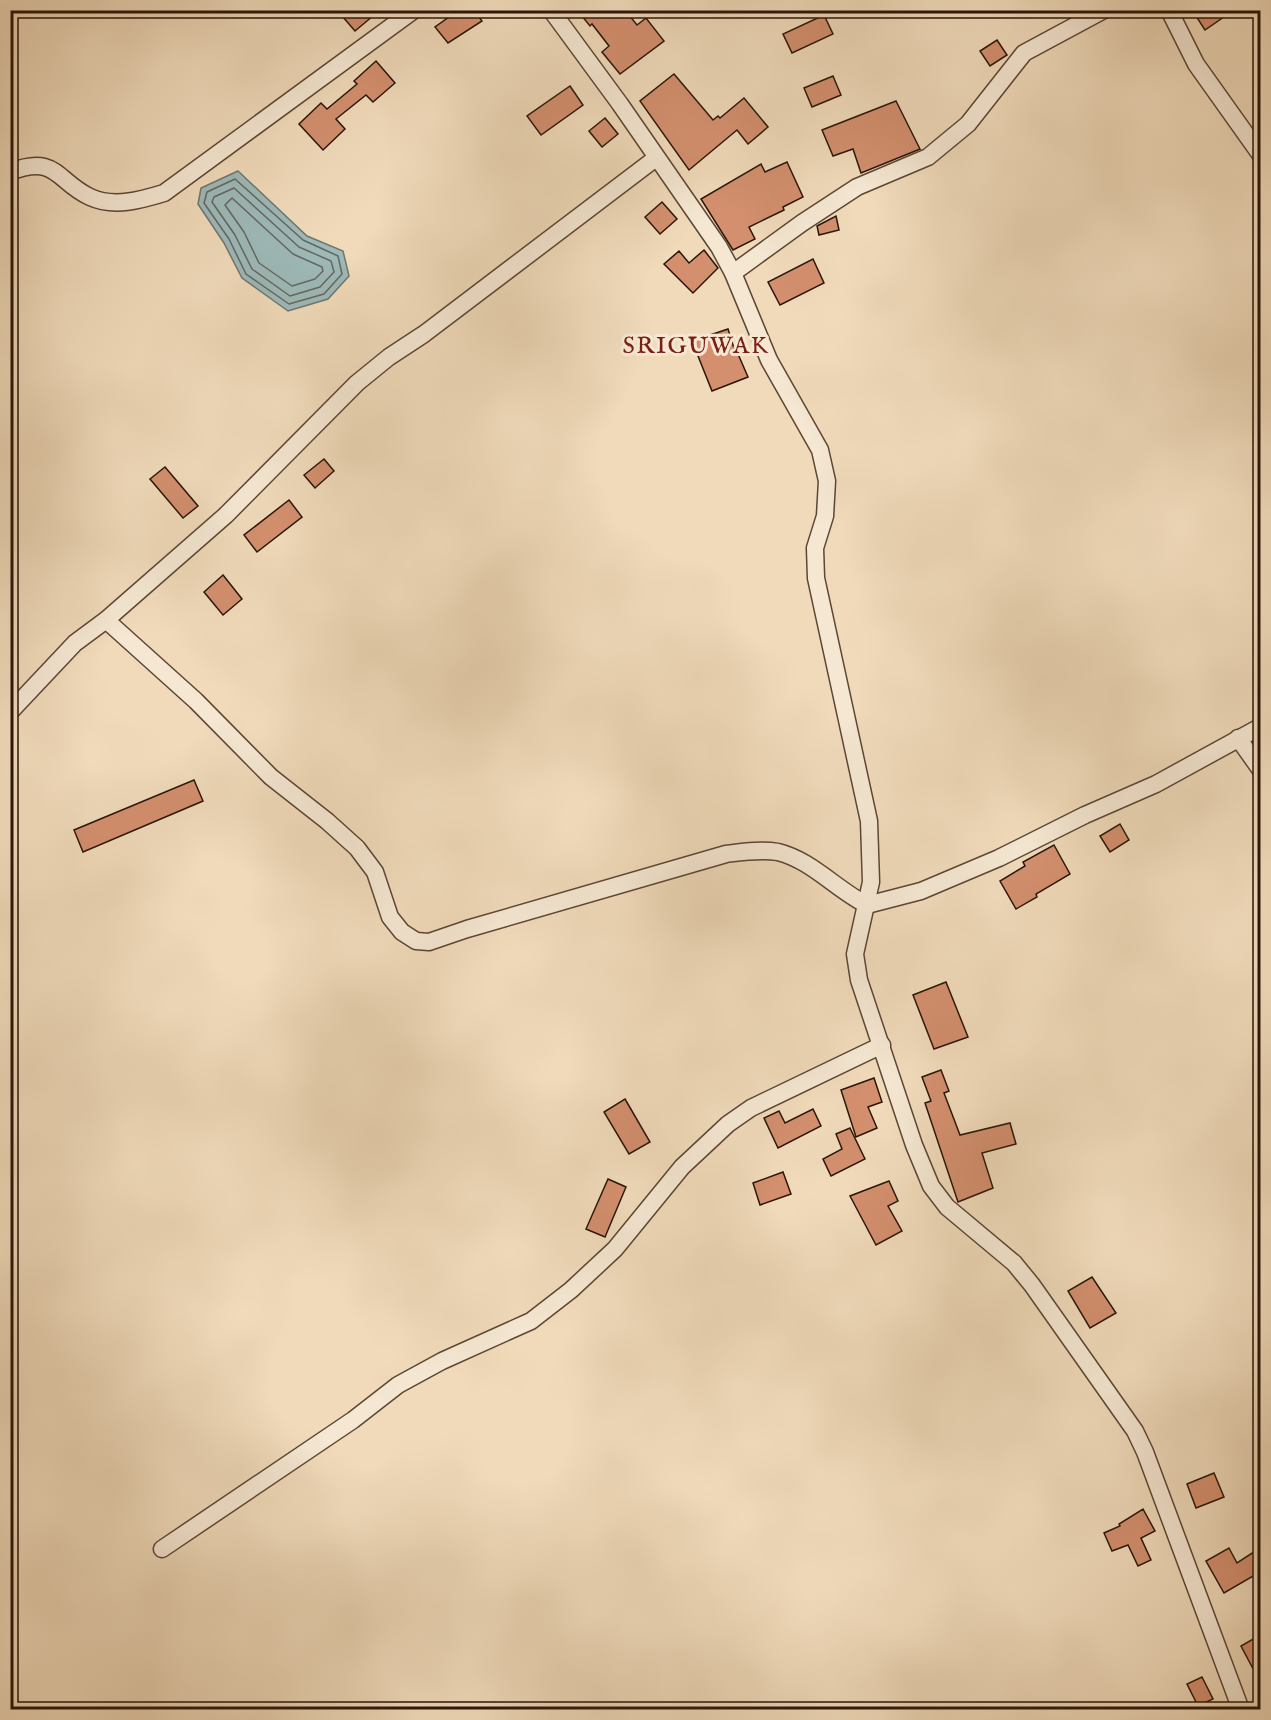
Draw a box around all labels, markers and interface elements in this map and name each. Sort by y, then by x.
district label: SRIGUWAK [622,331,770,362]

